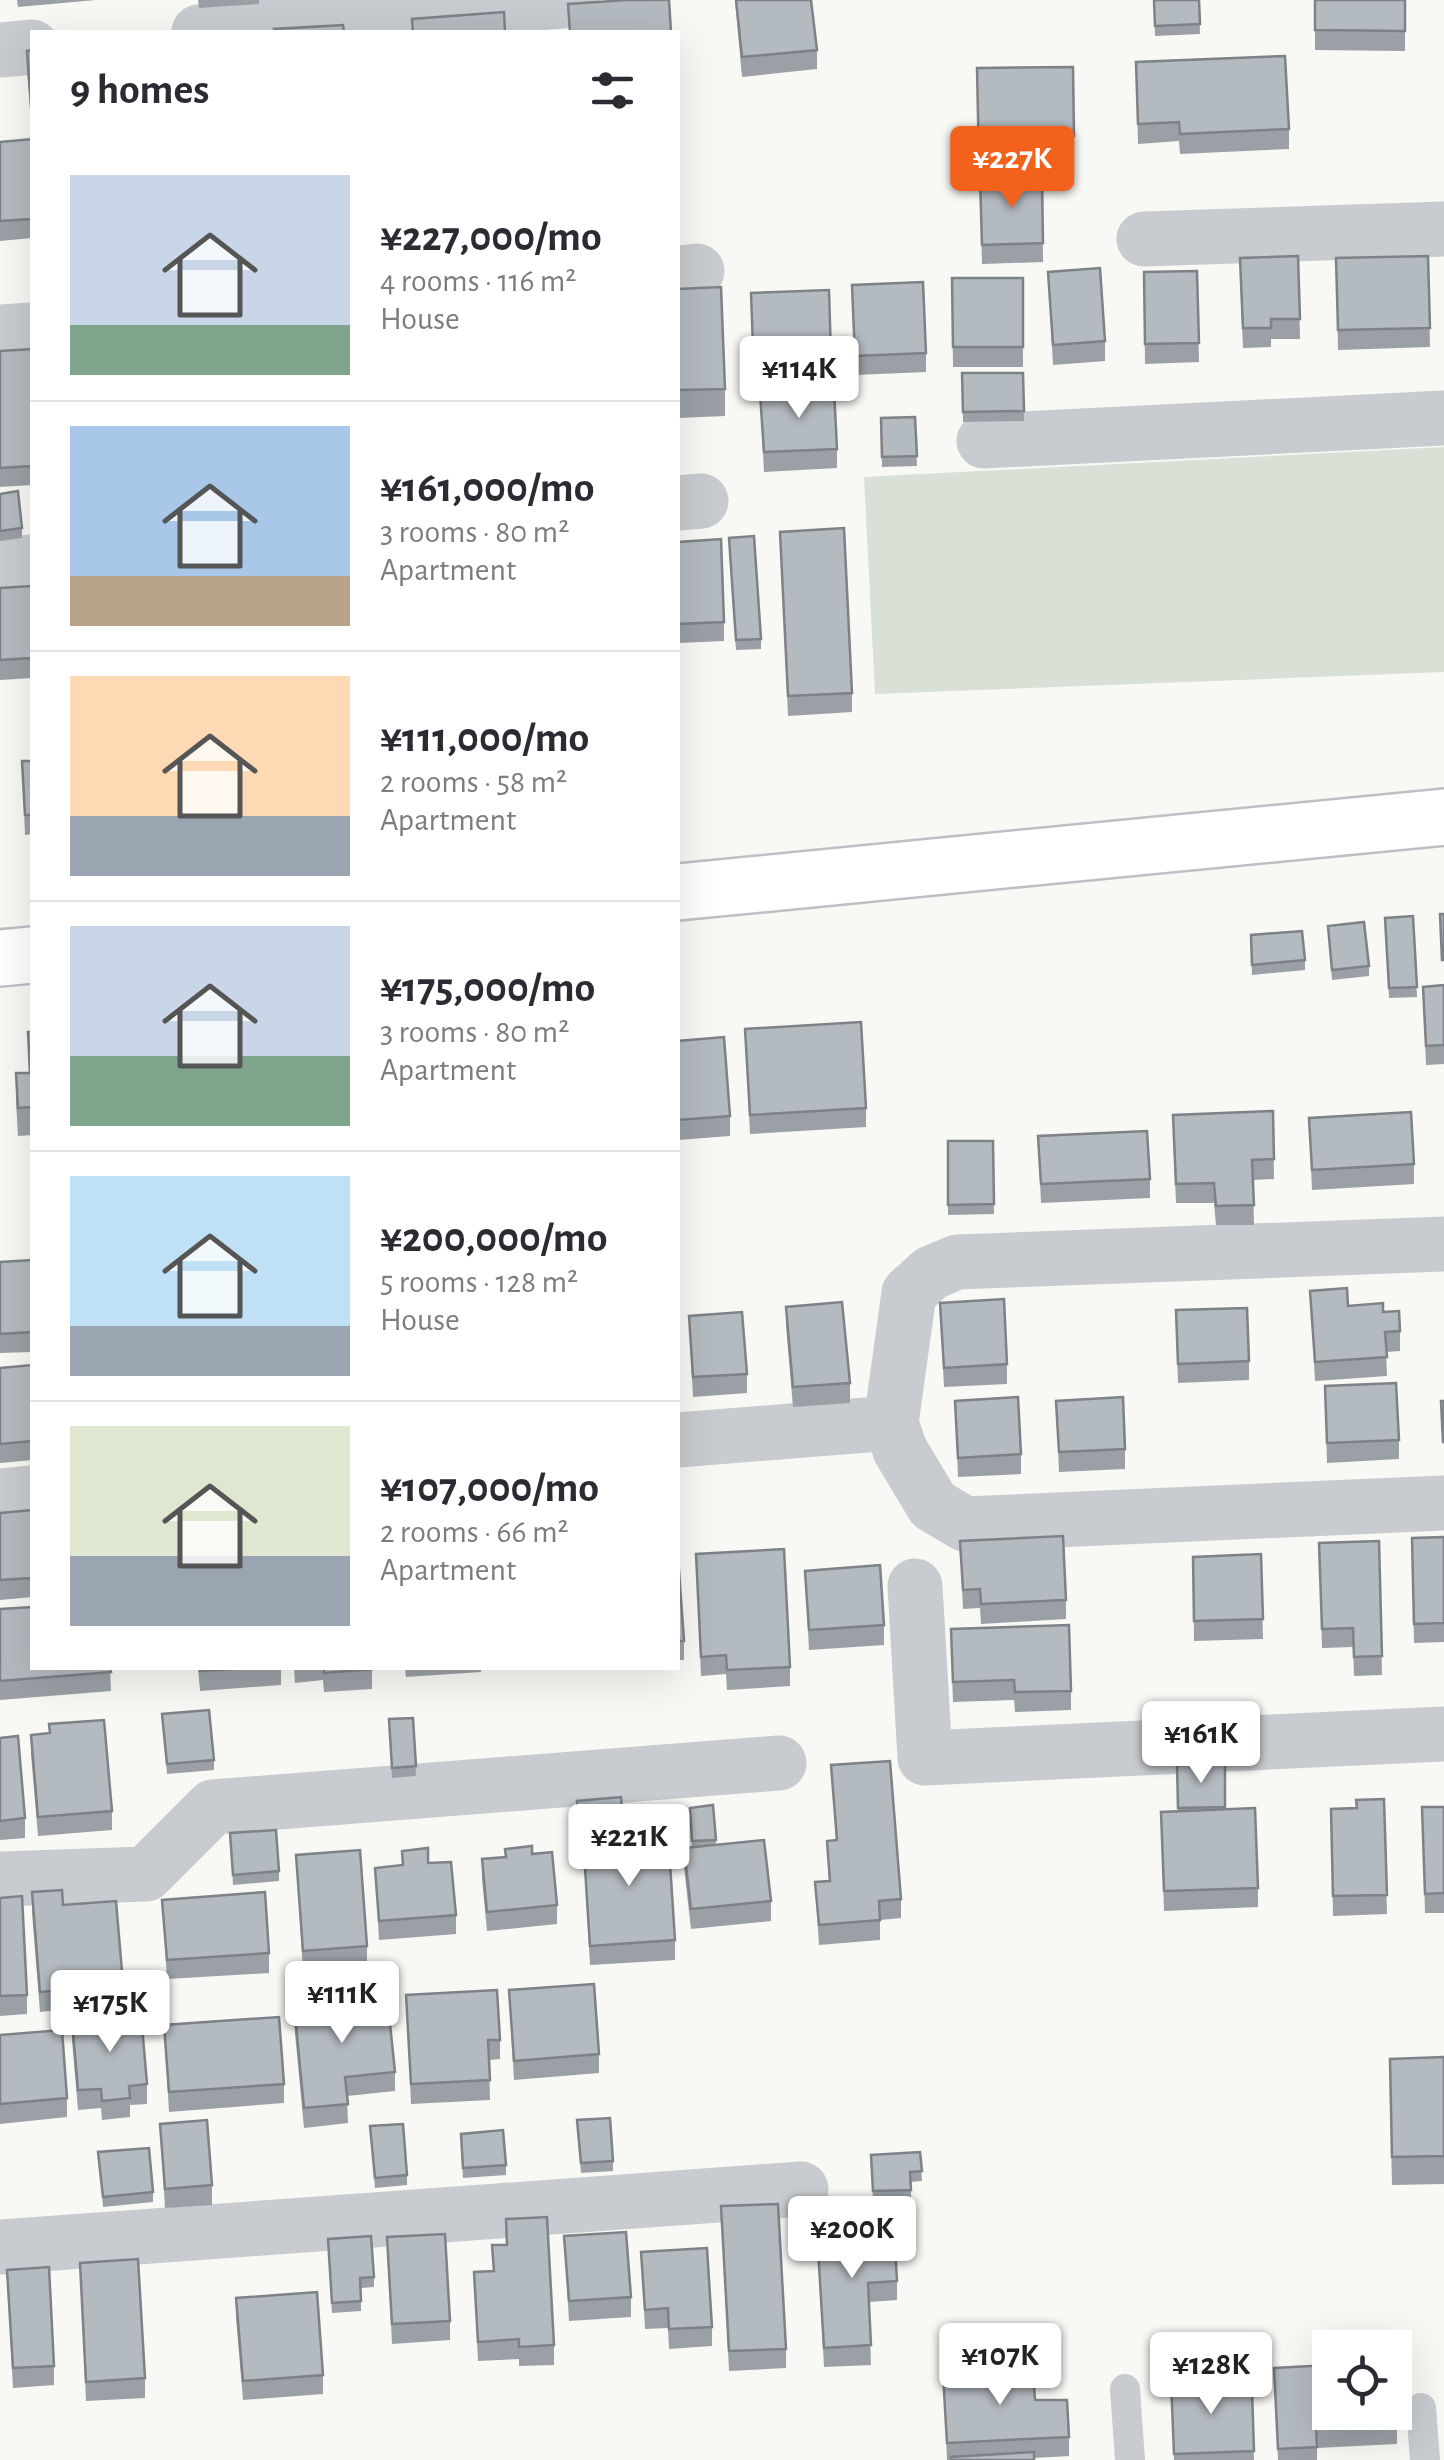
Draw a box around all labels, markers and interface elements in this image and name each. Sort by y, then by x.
icon: filters [585,63,640,118]
text: 9 homes [70,69,209,111]
pin: ¥227K [942,126,1082,211]
text: ¥227K [972,142,1052,174]
icon: home [150,215,270,335]
text: ¥227,000/mo [380,216,602,258]
text: 4 rooms · 116 m² [380,265,577,297]
text: House [380,303,460,335]
pin: ¥114K [729,336,869,421]
text: ¥114K [762,352,836,384]
icon: home [150,466,270,586]
text: ¥161,000/mo [380,467,594,509]
text: 3 rooms · 80 m² [380,516,569,548]
text: Apartment [380,554,516,586]
icon: home [150,716,270,836]
text: ¥111,000/mo [380,717,589,759]
text: 2 rooms · 58 m² [380,766,567,798]
text: Apartment [380,804,516,836]
icon: home [150,966,270,1086]
text: ¥175,000/mo [380,967,595,1009]
text: 3 rooms · 80 m² [380,1016,569,1048]
text: Apartment [380,1054,516,1086]
icon: home [150,1216,270,1336]
text: ¥200,000/mo [380,1217,607,1259]
text: 5 rooms · 128 m² [380,1266,578,1298]
text: House [380,1304,460,1336]
icon: home [150,1466,270,1586]
text: ¥107,000/mo [380,1467,599,1509]
text: 2 rooms · 66 m² [380,1516,569,1548]
text: Apartment [380,1554,516,1586]
pin: ¥161K [1131,1701,1271,1786]
text: ¥161K [1164,1717,1238,1749]
pin: ¥221K [559,1804,699,1889]
text: ¥221K [590,1820,668,1852]
pin: ¥111K [272,1961,412,2046]
pin: ¥175K [40,1970,180,2055]
text: ¥111K [307,1977,377,2009]
text: ¥175K [73,1986,147,2018]
pin: ¥200K [782,2196,922,2281]
text: ¥200K [810,2212,894,2244]
pin: ¥107K [930,2323,1070,2408]
map controls [1312,2330,1412,2430]
button: locate [1312,2330,1412,2430]
pin: ¥128K [1141,2332,1281,2417]
text: ¥107K [961,2339,1039,2371]
text: ¥128K [1172,2348,1250,2380]

